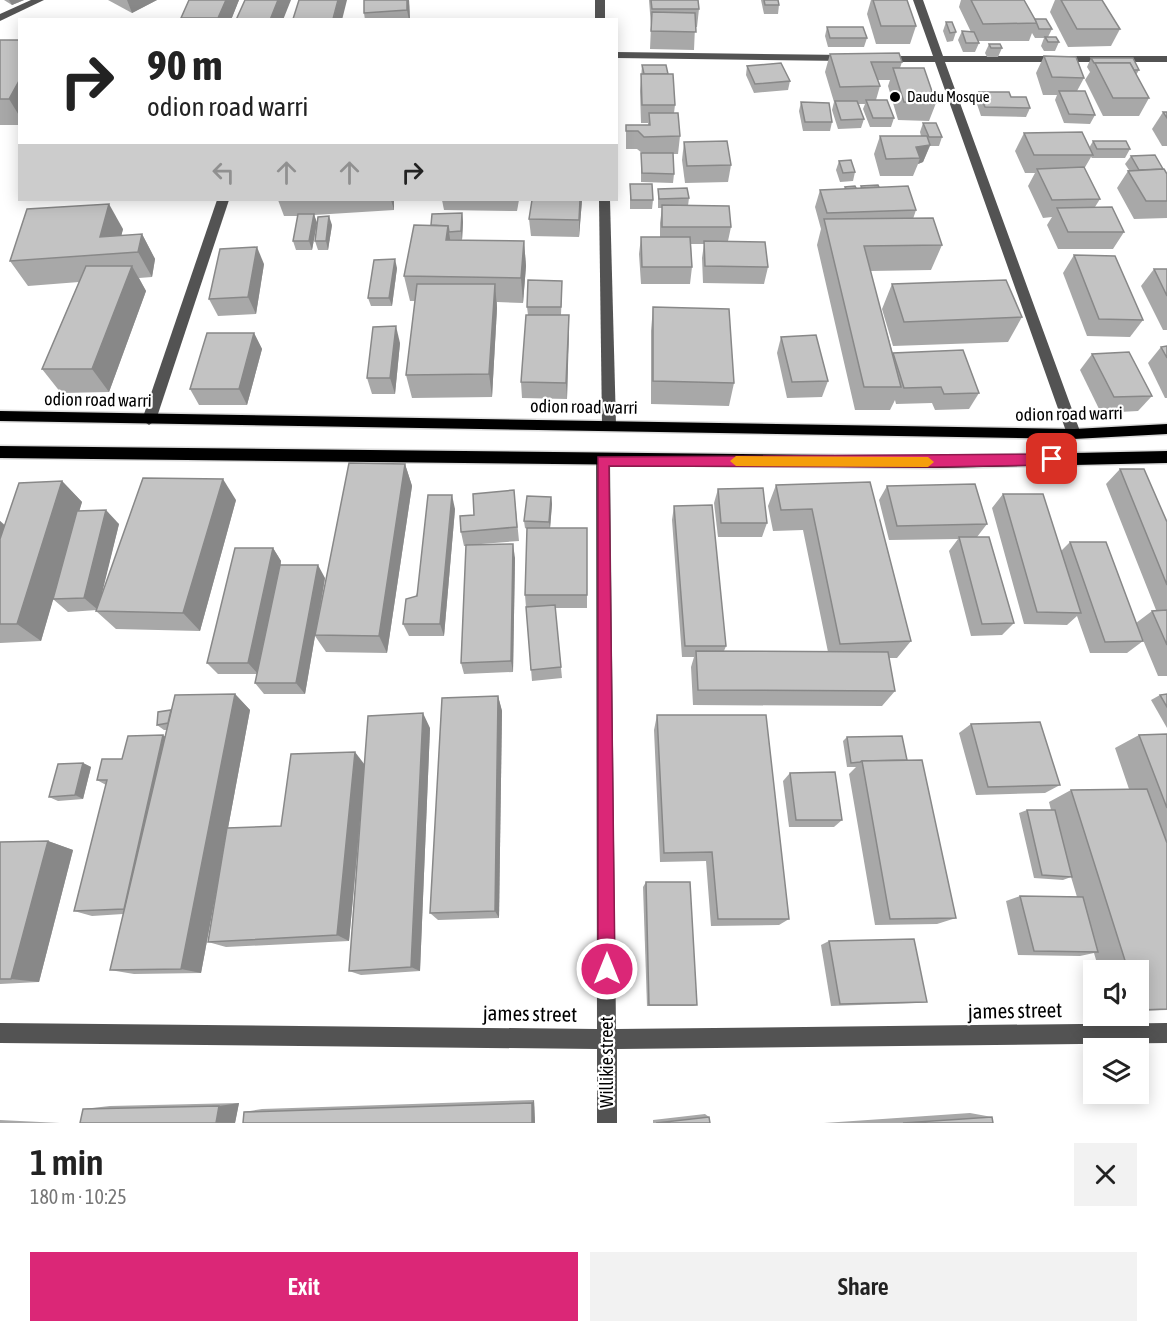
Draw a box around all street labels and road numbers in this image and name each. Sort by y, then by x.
street label: odion road warri [44,388,152,411]
street label: odion road warri [530,395,638,418]
street label: odion road warri [1015,402,1123,425]
street label: james street [967,997,1062,1023]
street label: james street [482,1000,577,1026]
street label: Willikie street [596,1016,617,1108]

